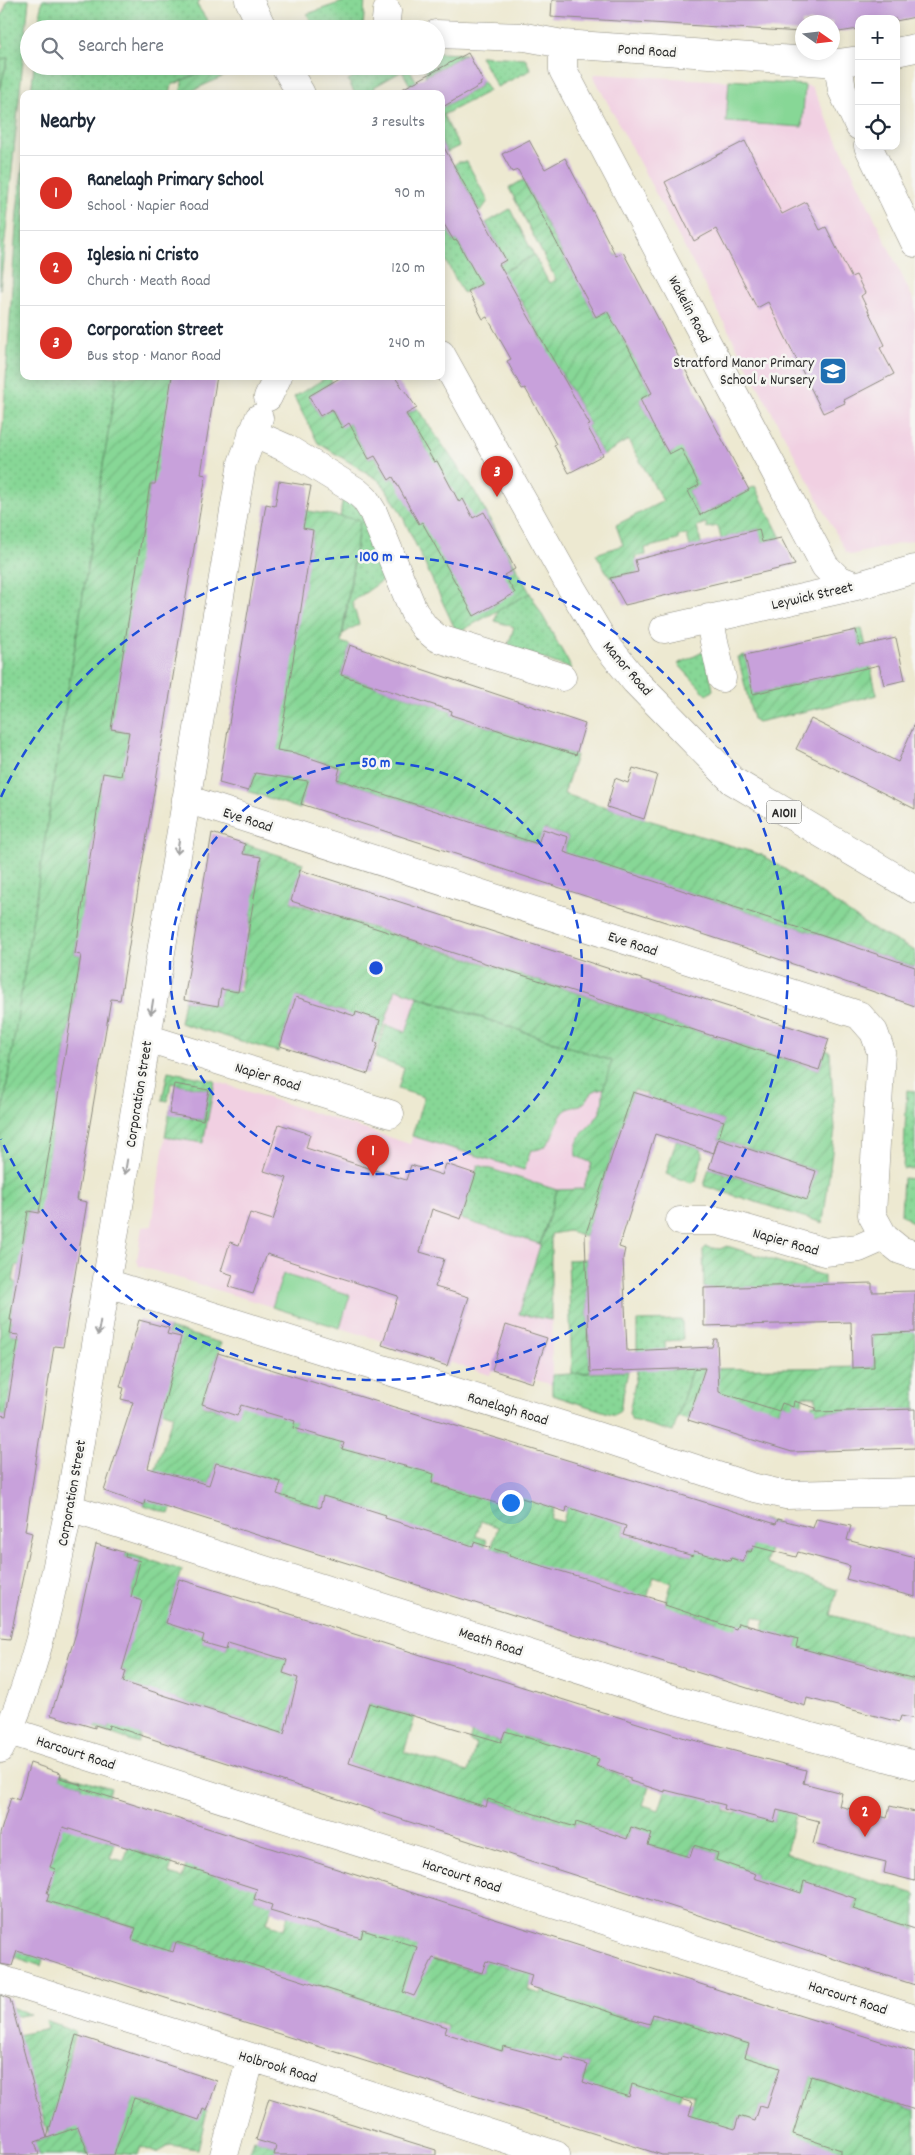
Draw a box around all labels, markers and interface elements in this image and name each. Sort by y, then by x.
north arrow [795,15,840,60]
map controls [855,15,900,150]
button: + [855,15,900,60]
search box [20,20,445,75]
icon: search [38,34,66,62]
text: Search here [78,34,164,61]
street label: Pond Road [617,39,677,65]
button: − [855,60,900,105]
button: locate [855,105,900,150]
text: Nearby [40,108,95,138]
text: 3 results [371,111,425,134]
text: Ranelagh Primary School [87,168,263,195]
text: 1 [54,182,58,205]
text: 90 m [394,182,425,205]
text: School · Napier Road [87,195,209,218]
text: Iglesia ni Cristo [87,243,199,270]
text: 2 [53,257,60,280]
text: 120 m [391,257,425,280]
text: Church · Meath Road [87,270,211,293]
street label: Wakelin Road [661,272,715,347]
text: Corporation Street [87,318,223,345]
text: 3 [52,332,60,355]
text: 240 m [388,332,425,355]
text: Bus stop · Manor Road [87,345,221,368]
place label: Stratford Manor Primary School & Nursery [673,353,815,392]
school or university icon: Stratford Manor Primary School & Nursery [818,356,848,386]
pin: 3 [481,456,513,497]
text: 100 m [359,547,393,569]
street label: Leywick Street [769,577,856,617]
street label: Manor Road [596,637,657,702]
text: 50 m [362,753,390,775]
road number: A1011 [766,800,802,824]
street label: Eve Road [220,803,275,839]
one-way arrow [173,838,183,854]
street label: Eve Road [605,927,660,963]
centre of rings [367,959,385,977]
one-way arrow [146,999,156,1015]
street label: Corporation Street [121,1039,159,1149]
street label: Napier Road [232,1057,303,1098]
pin: 1 [357,1135,389,1176]
one-way arrow [120,1159,130,1175]
street label: Napier Road [750,1223,821,1263]
one-way arrow [94,1319,104,1335]
street label: Ranelagh Road [464,1387,551,1433]
street label: Corporation Street [53,1438,93,1548]
your location [498,1490,524,1516]
street label: Meath Road [455,1622,525,1664]
street label: Harcourt Road [33,1731,118,1777]
pin: 2 [849,1796,881,1837]
street label: Harcourt Road [419,1854,504,1900]
street label: Harcourt Road [805,1976,890,2022]
street label: Holbrook Road [235,2046,319,2090]

